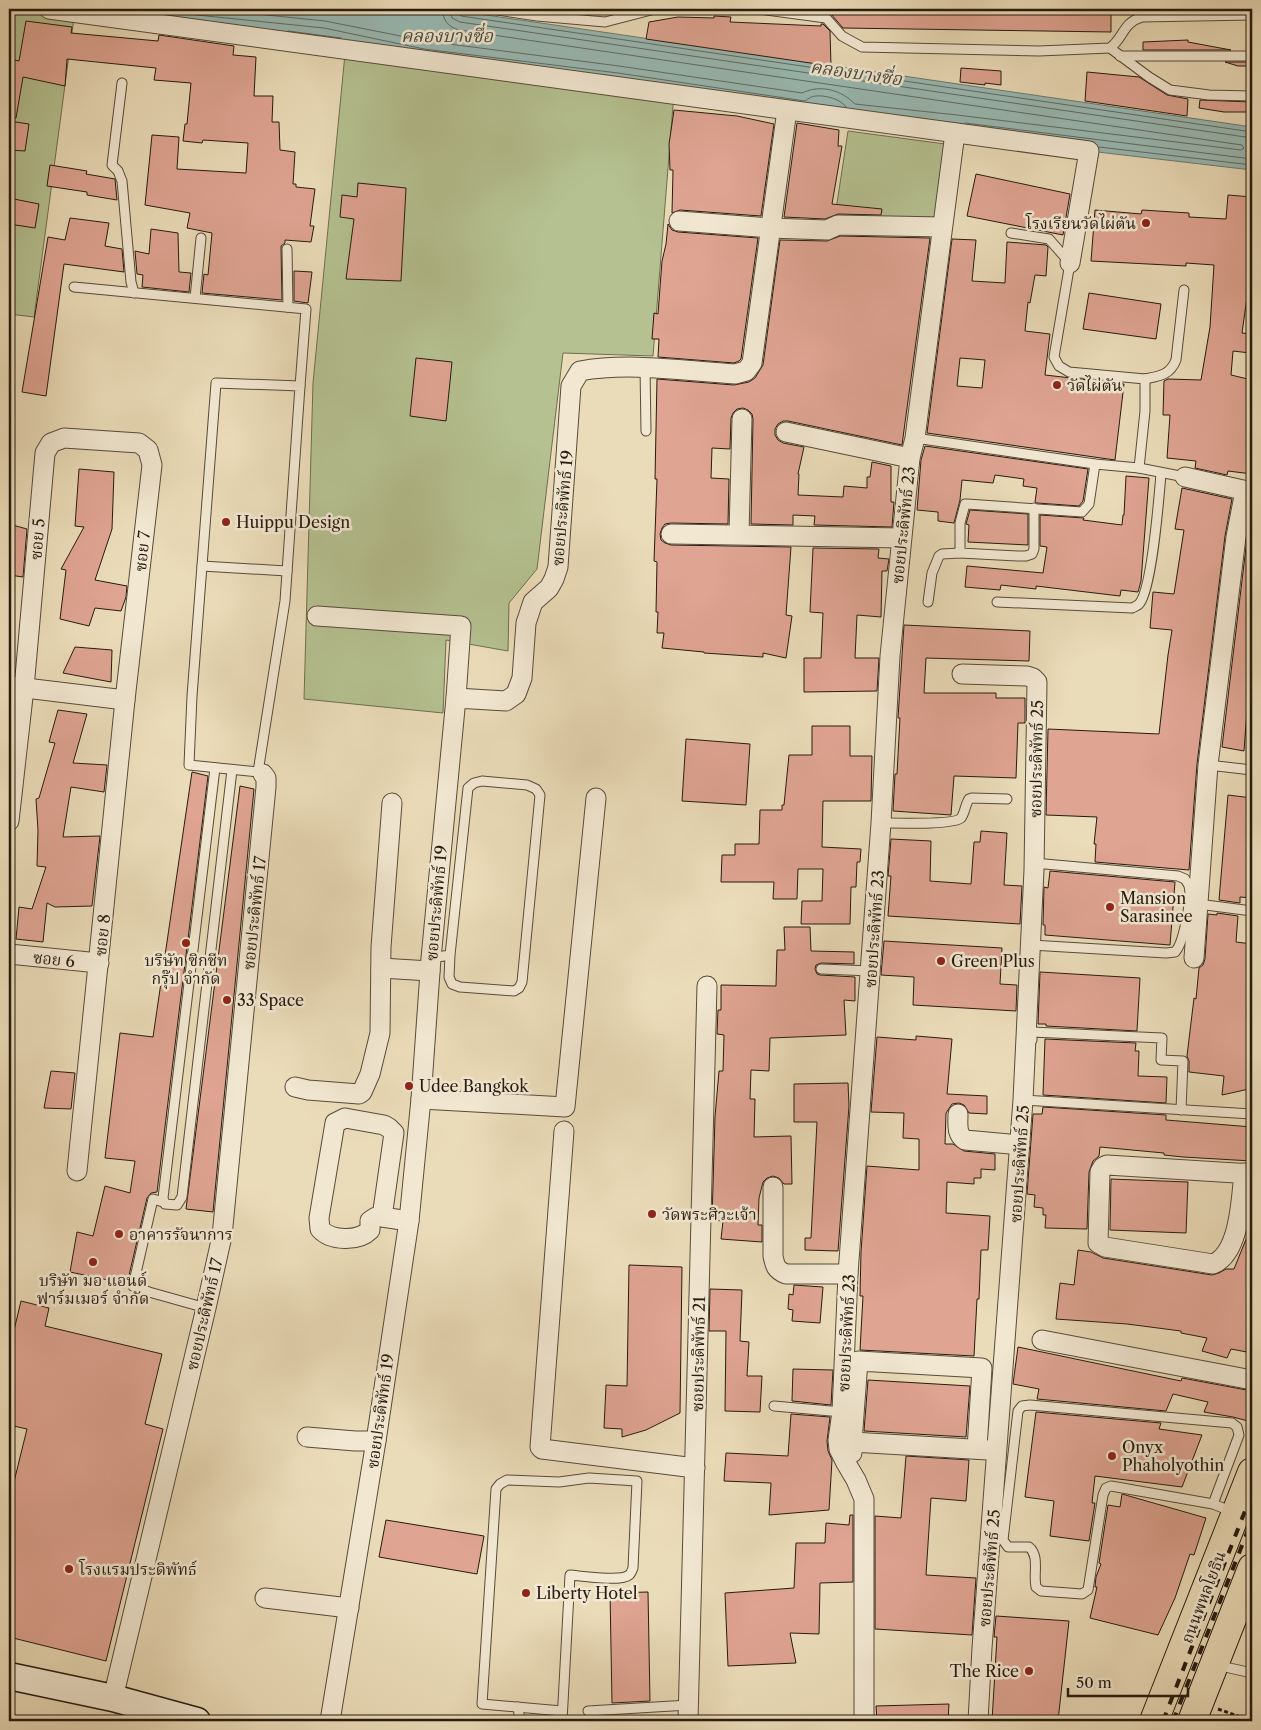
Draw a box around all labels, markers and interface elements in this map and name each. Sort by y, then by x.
water label: คลองบางซื่อ [401,22,494,47]
water label: คลองบางซื่อ [809,53,904,90]
place label: โรงเรียนวัดไผ่ตัน [1025,213,1136,233]
marker: โรงเรียนวัดไผ่ตัน [1140,217,1152,229]
place label: วัดไผ่ตัน [1067,375,1122,395]
marker: วัดไผ่ตัน [1051,379,1063,391]
street label: ซอยประดิพัทธ์ 19 [547,449,577,567]
street label: ซอยประดิพัทธ์ 23 [887,465,919,585]
place label: Huippu Design [236,512,350,532]
marker: Huippu Design [220,516,232,528]
street label: ซอย 5 [25,517,49,561]
street label: ซอย 7 [130,530,154,572]
street label: ซอยประดิพัทธ์ 25 [1025,700,1047,818]
street label: ซอยประดิพัทธ์ 19 [421,844,451,962]
street label: ซอยประดิพัทธ์ 17 [238,855,270,971]
street label: ซอยประดิพัทธ์ 23 [860,869,888,989]
place label: Mansion Sarasinee [1120,888,1193,926]
marker: Mansion Sarasinee [1104,901,1116,913]
street label: ซอย 8 [90,913,114,957]
marker: บริษัท ซิกชีท กรุ๊ป จำกัด [180,937,192,949]
street label: ซอย 6 [32,947,76,971]
place label: บริษัท ซิกชีท กรุ๊ป จำกัด [145,950,227,990]
place label: Green Plus [951,951,1035,971]
marker: Green Plus [935,955,947,967]
place label: 33 Space [237,990,304,1010]
marker: 33 Space [221,994,233,1006]
place label: Udee Bangkok [419,1076,529,1096]
marker: Udee Bangkok [403,1080,415,1092]
street label: ซอยประดิพัทธ์ 25 [1005,1105,1033,1223]
place label: วัดพระศิวะเจ้า [662,1204,757,1224]
marker: วัดพระศิวะเจ้า [646,1208,658,1220]
place label: อาคารรัจนาการ [129,1224,233,1244]
marker: อาคารรัจนาการ [113,1228,125,1240]
marker: บริษัท มอ แอนด์ ฟาร์มเมอร์ จำกัด [87,1256,99,1268]
street label: ซอยประดิพัทธ์ 17 [181,1256,227,1372]
place label: บริษัท มอ แอนด์ ฟาร์มเมอร์ จำกัด [37,1270,149,1308]
street label: ซอยประดิพัทธ์ 23 [833,1274,859,1392]
street label: ซอยประดิพัทธ์ 21 [687,1296,709,1412]
street label: ซอยประดิพัทธ์ 19 [362,1352,398,1470]
place label: Onyx Phaholyothin [1122,1437,1224,1475]
marker: Onyx Phaholyothin [1106,1450,1118,1462]
street label: ซอยประดิพัทธ์ 25 [974,1508,1004,1628]
street label: ถนนพหลโยธิน [1176,1548,1230,1646]
place label: โรงแรมประดิพัทธ์ [78,1559,197,1579]
marker: โรงแรมประดิพัทธ์ [63,1563,75,1575]
place label: Liberty Hotel [536,1583,638,1603]
marker: Liberty Hotel [520,1587,532,1599]
place label: The Rice [950,1661,1019,1681]
marker: The Rice [1023,1665,1035,1677]
scale bar [1068,1665,1188,1697]
text: 50 m [1076,1673,1112,1692]

